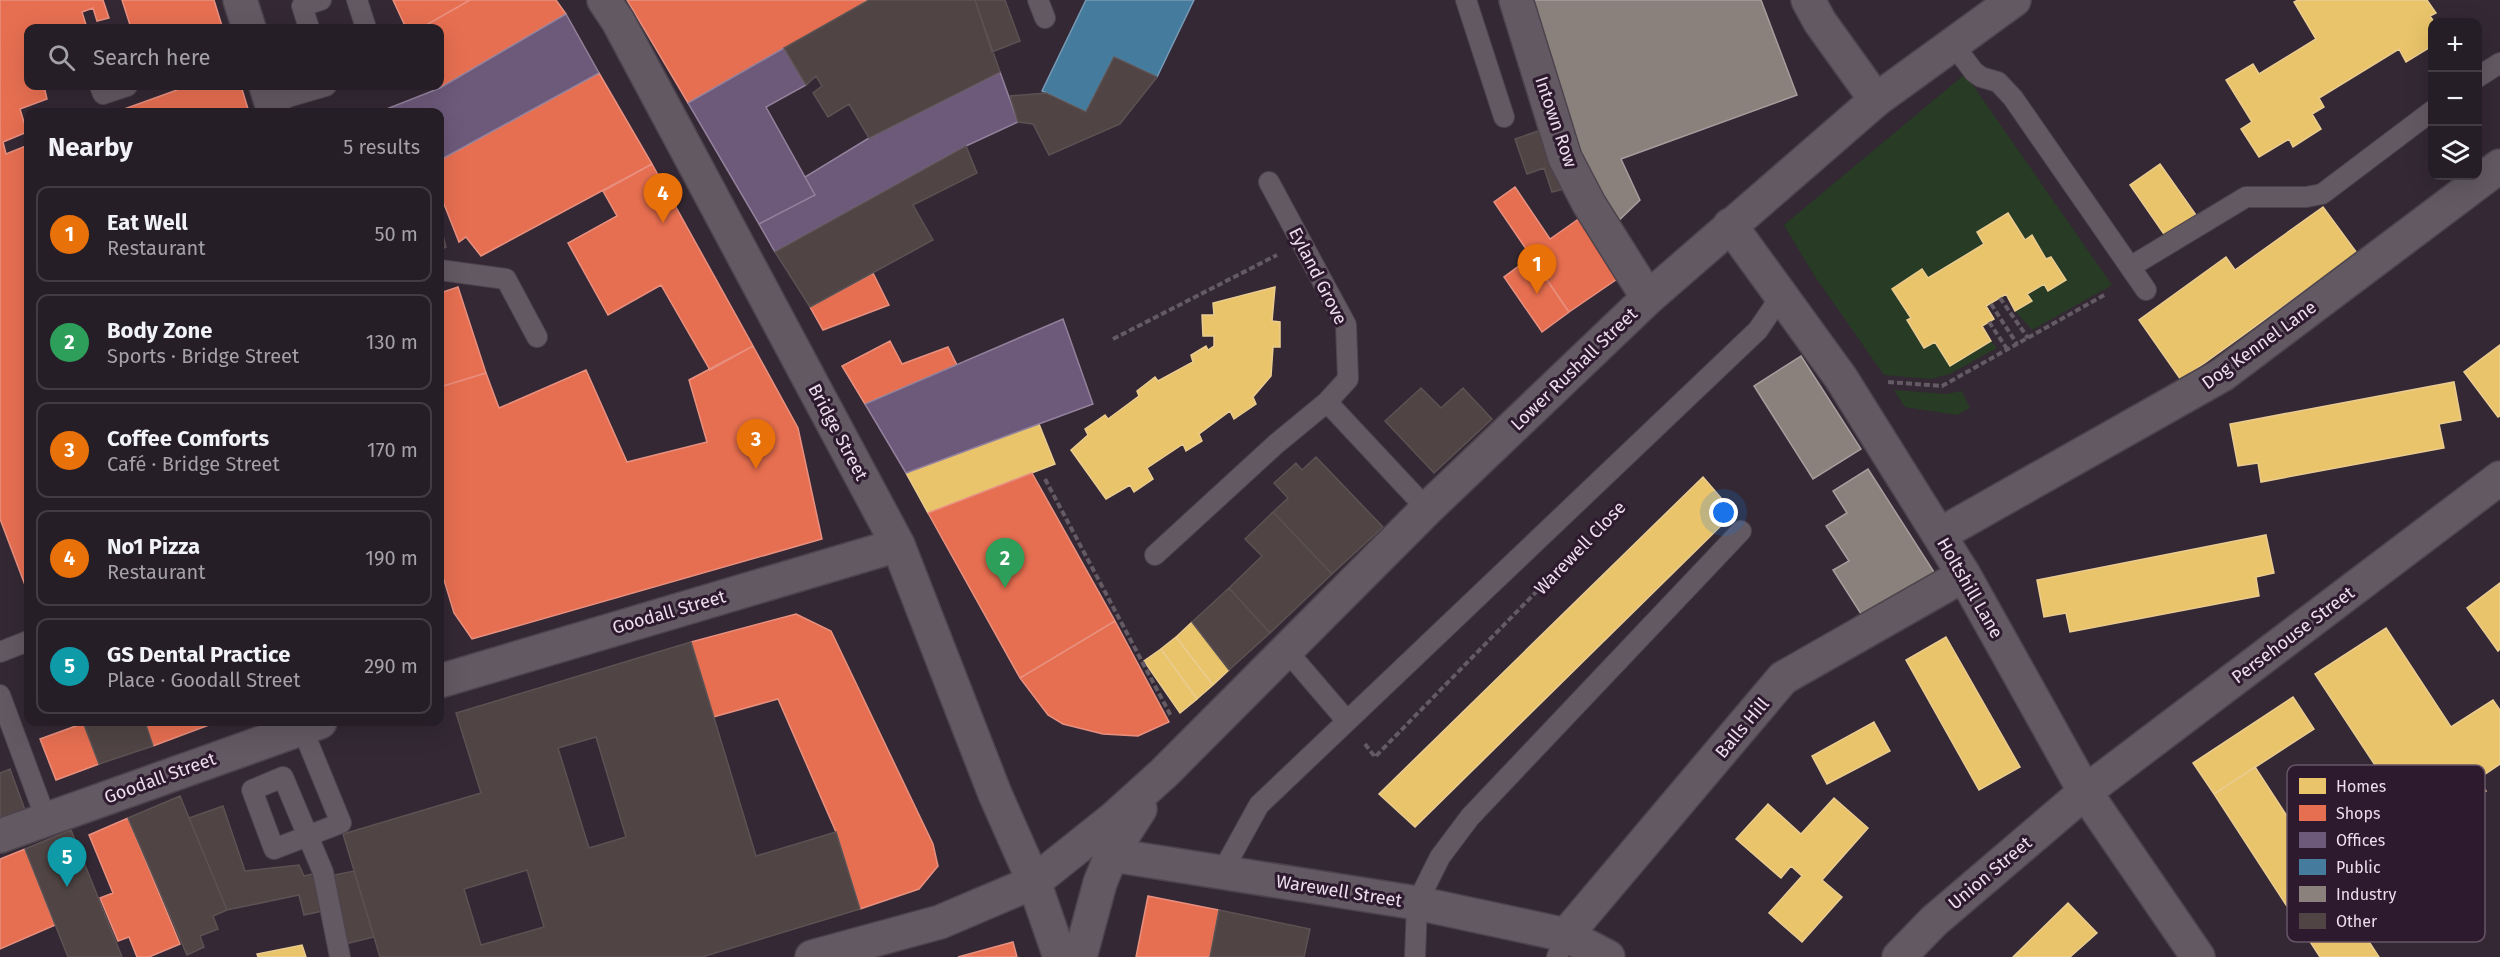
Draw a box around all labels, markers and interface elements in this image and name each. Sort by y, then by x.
map controls [2428,18,2482,180]
button: + [2428,18,2482,72]
search box [24,24,444,90]
icon: search [45,41,78,74]
text: Search here [93,44,211,71]
button: − [2428,72,2482,126]
street label: Intown Row [1530,74,1582,171]
button: layers [2428,126,2482,180]
text: Nearby [48,132,133,163]
text: 5 results [343,135,420,159]
pin: 4 [644,174,682,223]
text: Eat Well [107,209,188,236]
text: 1 [65,222,74,246]
text: 50 m [374,222,418,246]
street label: Eyland Grove [1284,224,1352,328]
text: Restaurant [107,236,205,260]
pin: 1 [1518,244,1556,294]
street label: Dog Kennel Lane [2197,296,2321,394]
street label: Lower Rushall Street [1506,303,1642,435]
text: Body Zone [107,317,212,344]
text: 2 [64,330,75,354]
text: 130 m [366,330,418,354]
text: Sports · Bridge Street [107,344,299,368]
street label: Bridge Street [803,380,873,484]
pin: 3 [736,420,776,469]
text: Coffee Comforts [107,425,269,452]
text: 3 [64,438,75,462]
text: 170 m [367,438,418,462]
text: Café · Bridge Street [107,452,280,476]
street label: Warewell Close [1530,496,1630,600]
your location [1709,498,1738,527]
text: No1 Pizza [107,533,200,560]
street label: Holtshill Lane [1932,534,2008,642]
pin: 2 [986,538,1024,588]
text: 4 [64,546,75,570]
text: 190 m [365,546,418,570]
text: Restaurant [107,560,205,584]
street label: Persehouse Street [2227,581,2359,688]
street label: Goodall Street [610,585,729,639]
text: GS Dental Practice [107,641,290,668]
text: 5 [64,654,75,678]
text: 290 m [364,654,418,678]
text: Place · Goodall Street [107,668,300,692]
street label: Balls Hill [1710,693,1774,763]
street label: Goodall Street [101,748,219,808]
legend [2287,765,2485,942]
text: Homes [2336,777,2386,796]
text: Shops [2336,804,2380,823]
street label: Union Street [1944,831,2037,914]
text: Offices [2336,831,2385,850]
pin: 5 [48,838,86,887]
text: Public [2336,858,2381,877]
street label: Warewell Street [1274,870,1404,912]
text: Industry [2336,885,2396,904]
text: Other [2336,912,2378,931]

